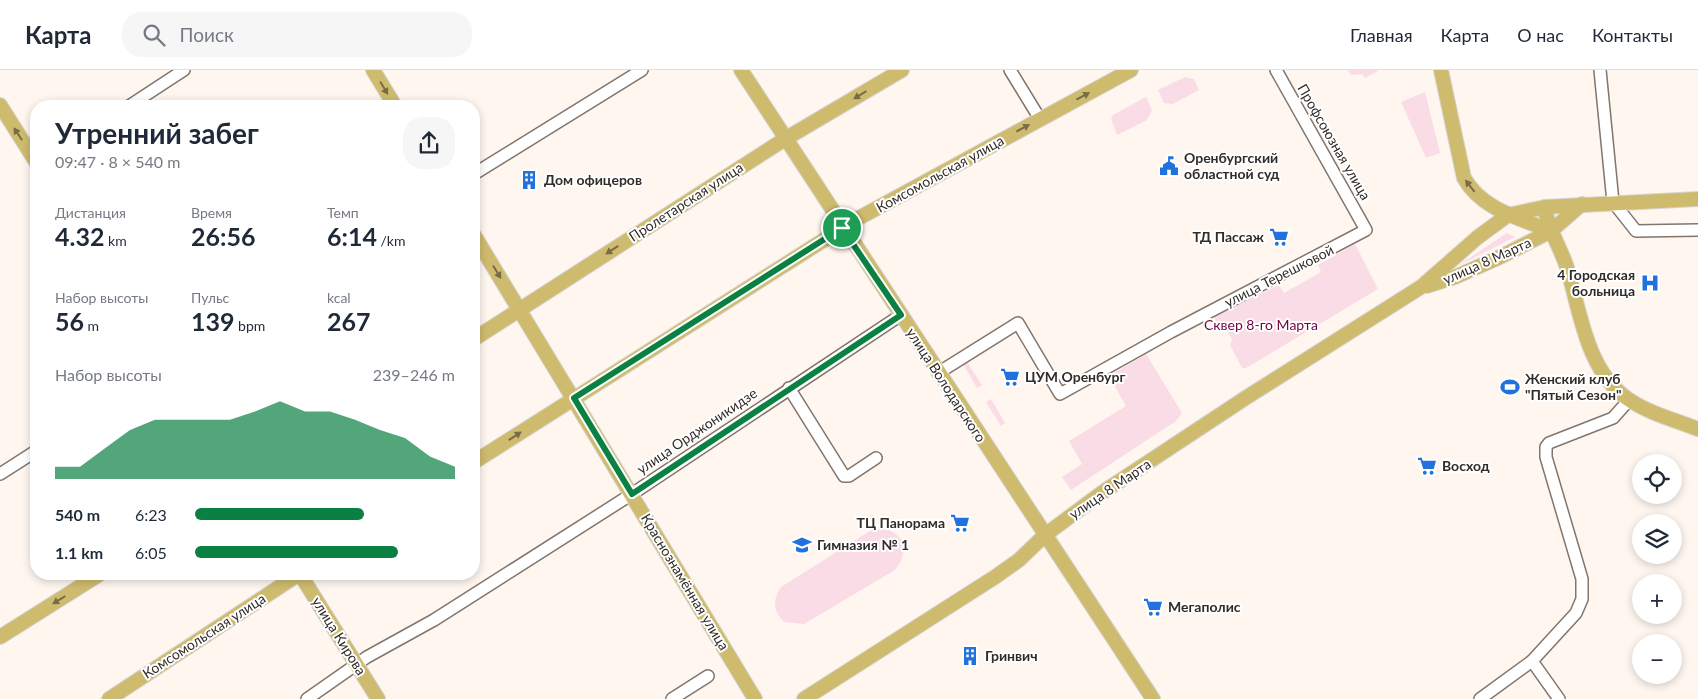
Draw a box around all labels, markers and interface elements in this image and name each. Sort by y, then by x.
search box [122,12,472,57]
text: Карта [25,20,92,49]
icon: search [140,21,168,49]
text: Поиск [180,23,234,46]
text: Главная [1350,24,1413,46]
text: Карта [1441,24,1489,46]
text: О нас [1517,24,1564,46]
text: Контакты [1592,24,1673,46]
street label: Профсоюзная улица [1294,81,1375,203]
one-way arrow [380,82,389,95]
one-way arrow [854,90,867,99]
one-way arrow [1076,92,1091,100]
text: Утренний забег [55,116,259,150]
button: share [403,117,455,169]
one-way arrow [1015,124,1030,132]
one-way arrow [13,127,23,140]
street label: Комсомольская улица [873,131,1007,216]
place label: Оренбургский областной суд [1184,149,1280,182]
text: 09:47 · 8 × 540 m [55,152,180,171]
public building icon: Оренбургский областной суд [1158,155,1180,177]
street label: Пролетарская улица [625,158,746,245]
building icon: Дом офицеров [518,169,540,191]
place label: Дом офицеров [544,171,642,188]
one-way arrow [1465,179,1475,192]
text: Дистанция [55,204,126,221]
text: Время [191,204,232,221]
text: Темп [327,204,359,221]
pin [821,207,863,249]
icon: arrive [828,214,856,242]
text: 4.32 [55,221,104,251]
text: 26:56 [191,221,255,251]
text: 6:14 [327,221,377,251]
supermarket icon: ТД Пассаж [1268,226,1290,248]
place label: ТД Пассаж [1192,228,1265,245]
text: km [104,232,127,249]
text: /km [377,232,406,249]
street label: улица 8 Марта [1440,233,1534,288]
street label: улица Терешковой [1221,241,1336,310]
one-way arrow [605,246,618,255]
one-way arrow [492,266,501,279]
place label: 4 Городская больница [1557,266,1635,299]
hospital icon: 4 Городская больница [1639,272,1661,294]
text: Набор высоты [55,289,148,306]
text: Пульс [191,289,229,306]
text: kcal [327,289,351,306]
text: 56 [55,306,84,336]
text: 139 [191,306,235,336]
text: 267 [327,306,371,336]
park label: Сквер 8-го Марта [1204,316,1318,333]
text: m [84,317,99,334]
text: bpm [235,317,265,334]
street label: улица Володарского [903,324,990,445]
text: Набор высоты [55,365,162,384]
text: 239–246 m [373,365,455,384]
supermarket icon: ЦУМ Оренбург [999,366,1021,388]
place label: ЦУМ Оренбург [1025,368,1125,385]
place label: Женский клуб "Пятый Сезон" [1525,370,1621,403]
sports icon: Женский клуб "Пятый Сезон" [1499,376,1521,398]
street label: улица Орджоникидзе [633,384,760,477]
one-way arrow [508,431,521,441]
map controls [1632,454,1682,684]
button: locate [1632,454,1682,504]
street label: улица 8 Марта [1066,455,1154,522]
supermarket icon: Восход [1416,455,1438,477]
place label: Восход [1442,457,1490,474]
text: 540 m [55,505,100,524]
text: 6:23 [135,505,167,524]
street label: Краснознамённая улица [638,510,733,653]
supermarket icon: ТЦ Панорама [949,512,971,534]
place label: ТЦ Панорама [857,514,945,531]
button: layers [1632,514,1682,564]
school or university icon: Гимназия № 1 [791,534,813,556]
place label: Гимназия № 1 [817,536,909,553]
text: 1.1 km [55,543,103,562]
text: 6:05 [135,543,167,562]
button: + [1632,574,1682,624]
street label: Комсомольская улица [139,589,268,682]
street label: улица Кирова [309,594,370,678]
one-way arrow [52,595,66,604]
supermarket icon: Мегаполис [1142,596,1164,618]
place label: Мегаполис [1168,598,1241,615]
button: − [1632,634,1682,684]
building icon: Гринвич [959,645,981,667]
place label: Гринвич [985,647,1038,664]

